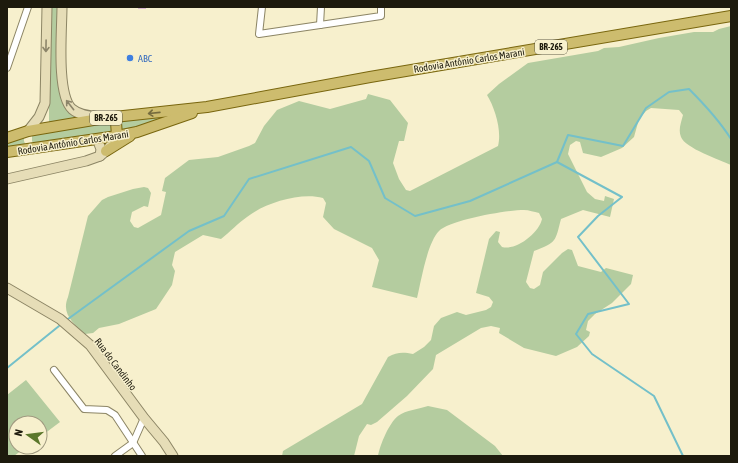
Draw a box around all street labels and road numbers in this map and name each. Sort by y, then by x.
road number: BR-265 [535,40,567,54]
street label: Rodovia Antônio Carlos Marani [413,46,525,75]
road number: BR-265 [90,111,122,125]
street label: Rodovia Antônio Carlos Marani [17,128,129,157]
street label: Rua do Candinho [93,336,139,393]

